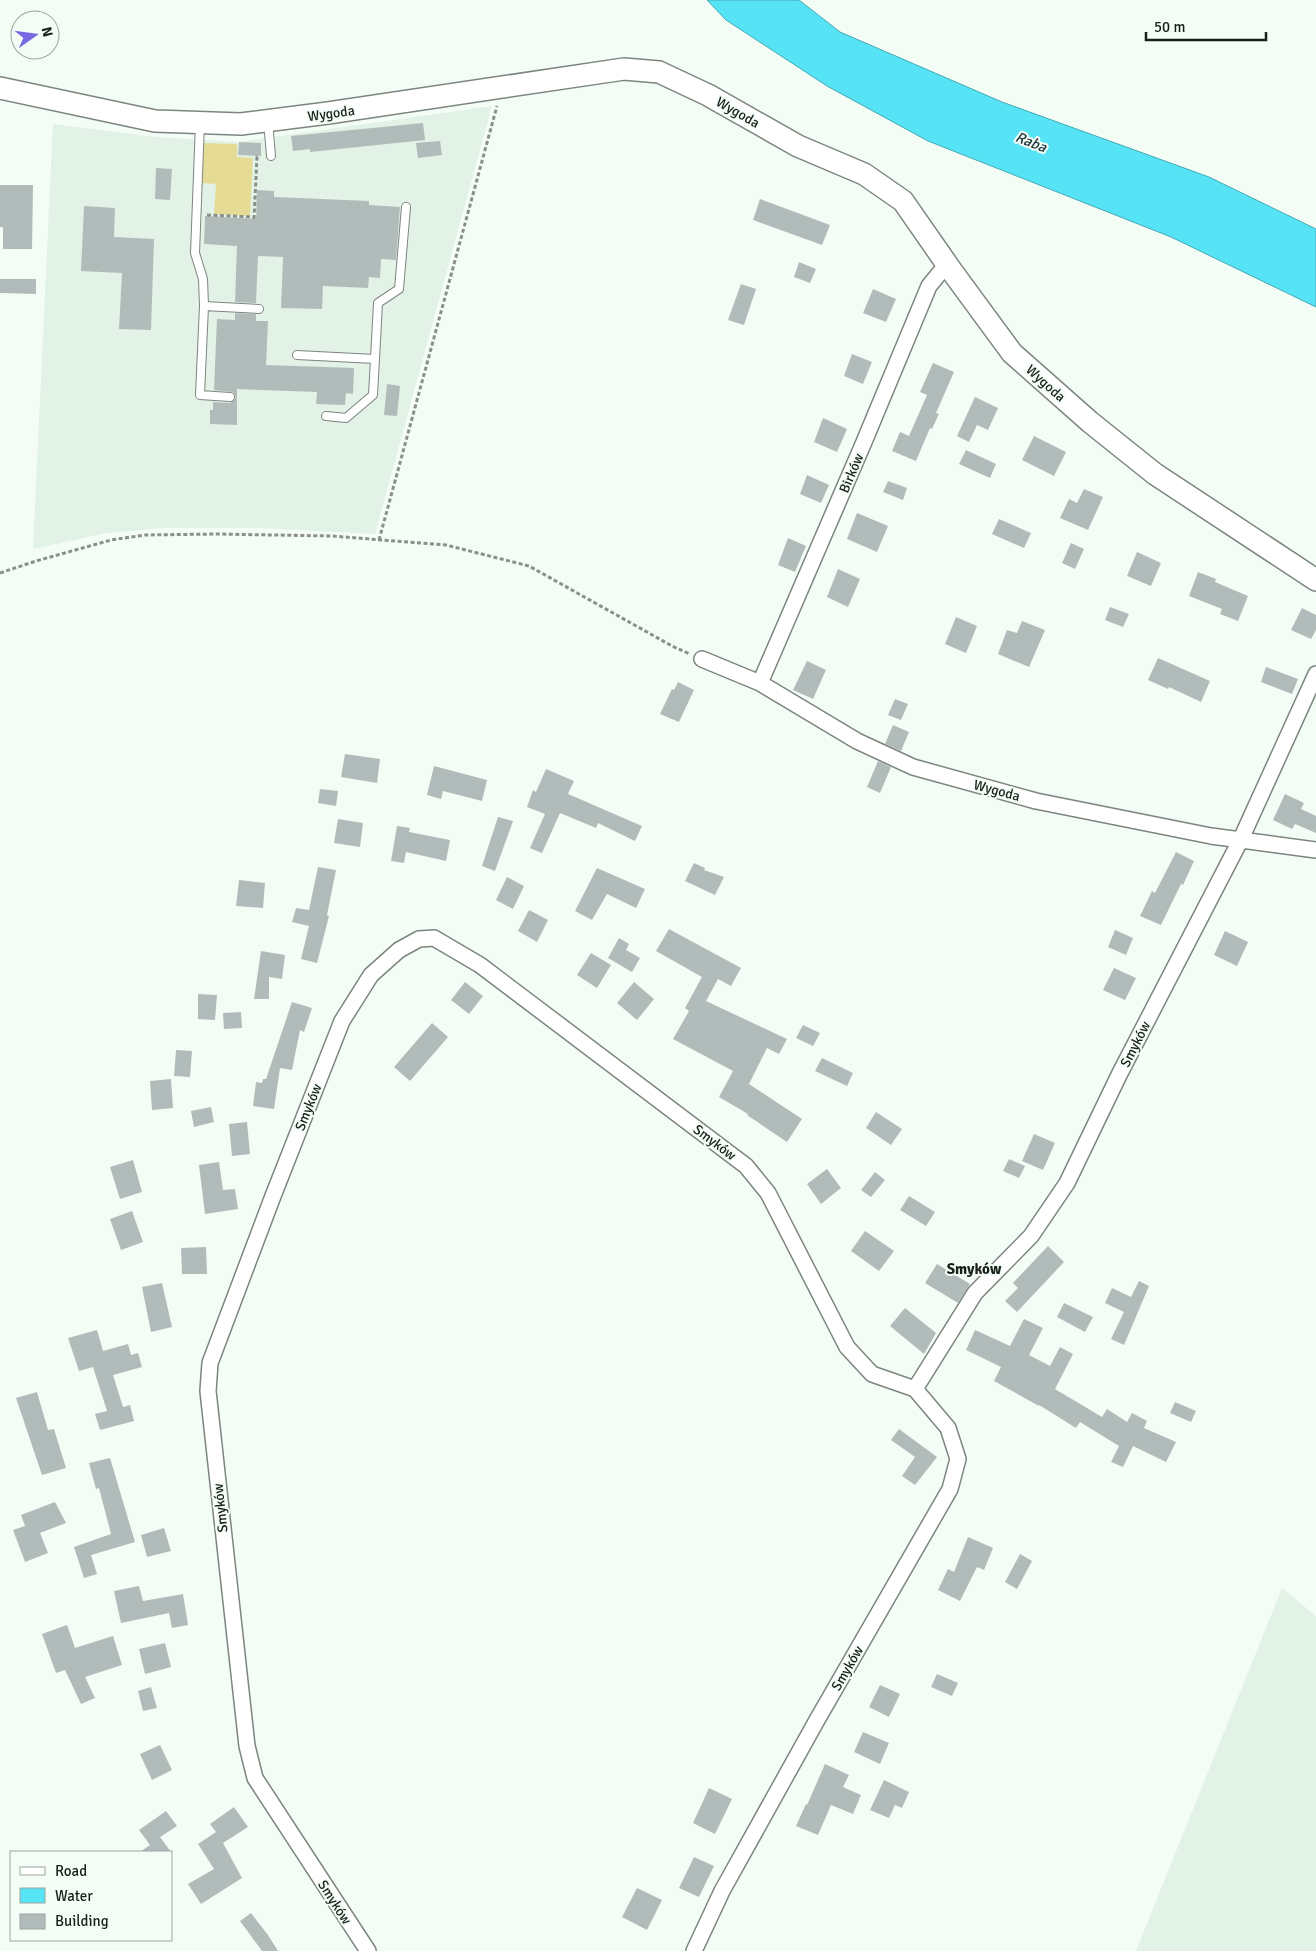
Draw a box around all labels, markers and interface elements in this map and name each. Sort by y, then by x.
north arrow [10,10,60,60]
scale bar [1146,10,1266,42]
text: 50 m [1154,18,1185,36]
text: N [38,25,57,39]
street label: Wygoda [713,93,763,132]
street label: Wygoda [306,102,356,125]
water label: Raba [1013,128,1050,156]
street label: Wygoda [1022,361,1069,406]
street label: Birków [836,451,867,496]
street label: Wygoda [972,776,1022,805]
street label: Smyków [1117,1018,1154,1070]
street label: Smyków [291,1081,326,1133]
street label: Smyków [690,1121,739,1164]
district label: Smyków [947,1260,1002,1278]
street label: Smyków [209,1483,232,1533]
street label: Smyków [828,1643,867,1694]
legend [10,1851,172,1941]
text: Road [55,1862,87,1880]
street label: Smyków [314,1877,355,1928]
text: Water [55,1887,93,1905]
text: Building [55,1912,109,1930]

